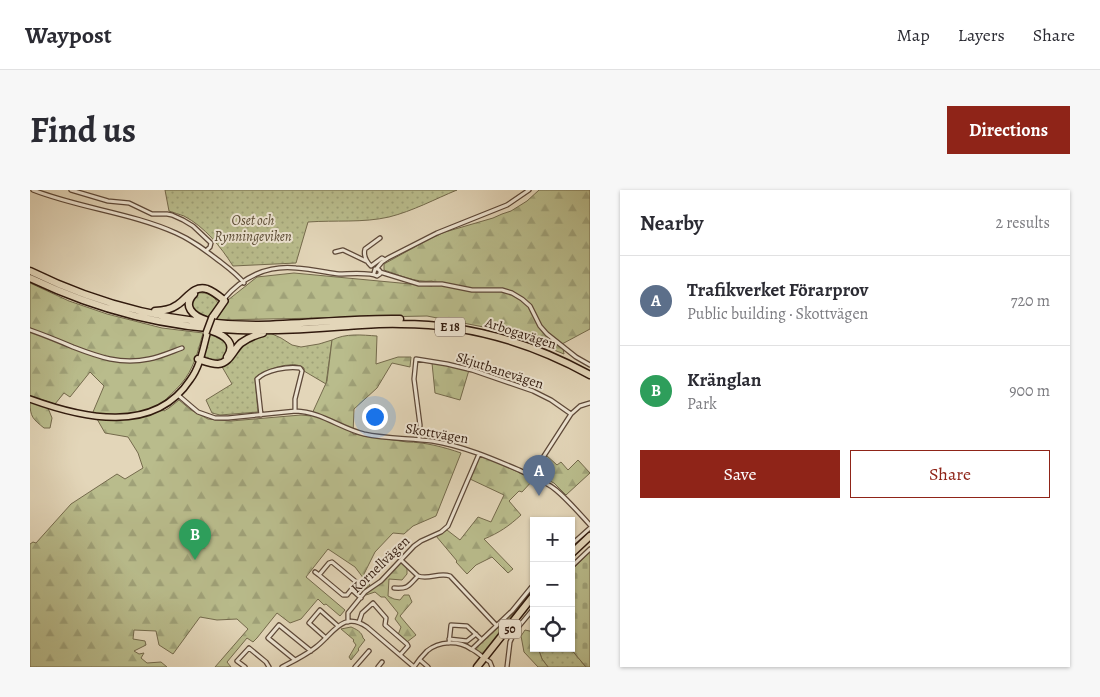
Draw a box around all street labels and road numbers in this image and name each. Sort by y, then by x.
street label: Arbogavägen [482,313,559,354]
road number: E 18 [435,318,465,336]
street label: Skjutbanevägen [454,347,546,394]
street label: Skottvägen [404,419,470,448]
street label: Kornellvägen [347,531,414,597]
road number: 50 [499,619,521,638]

